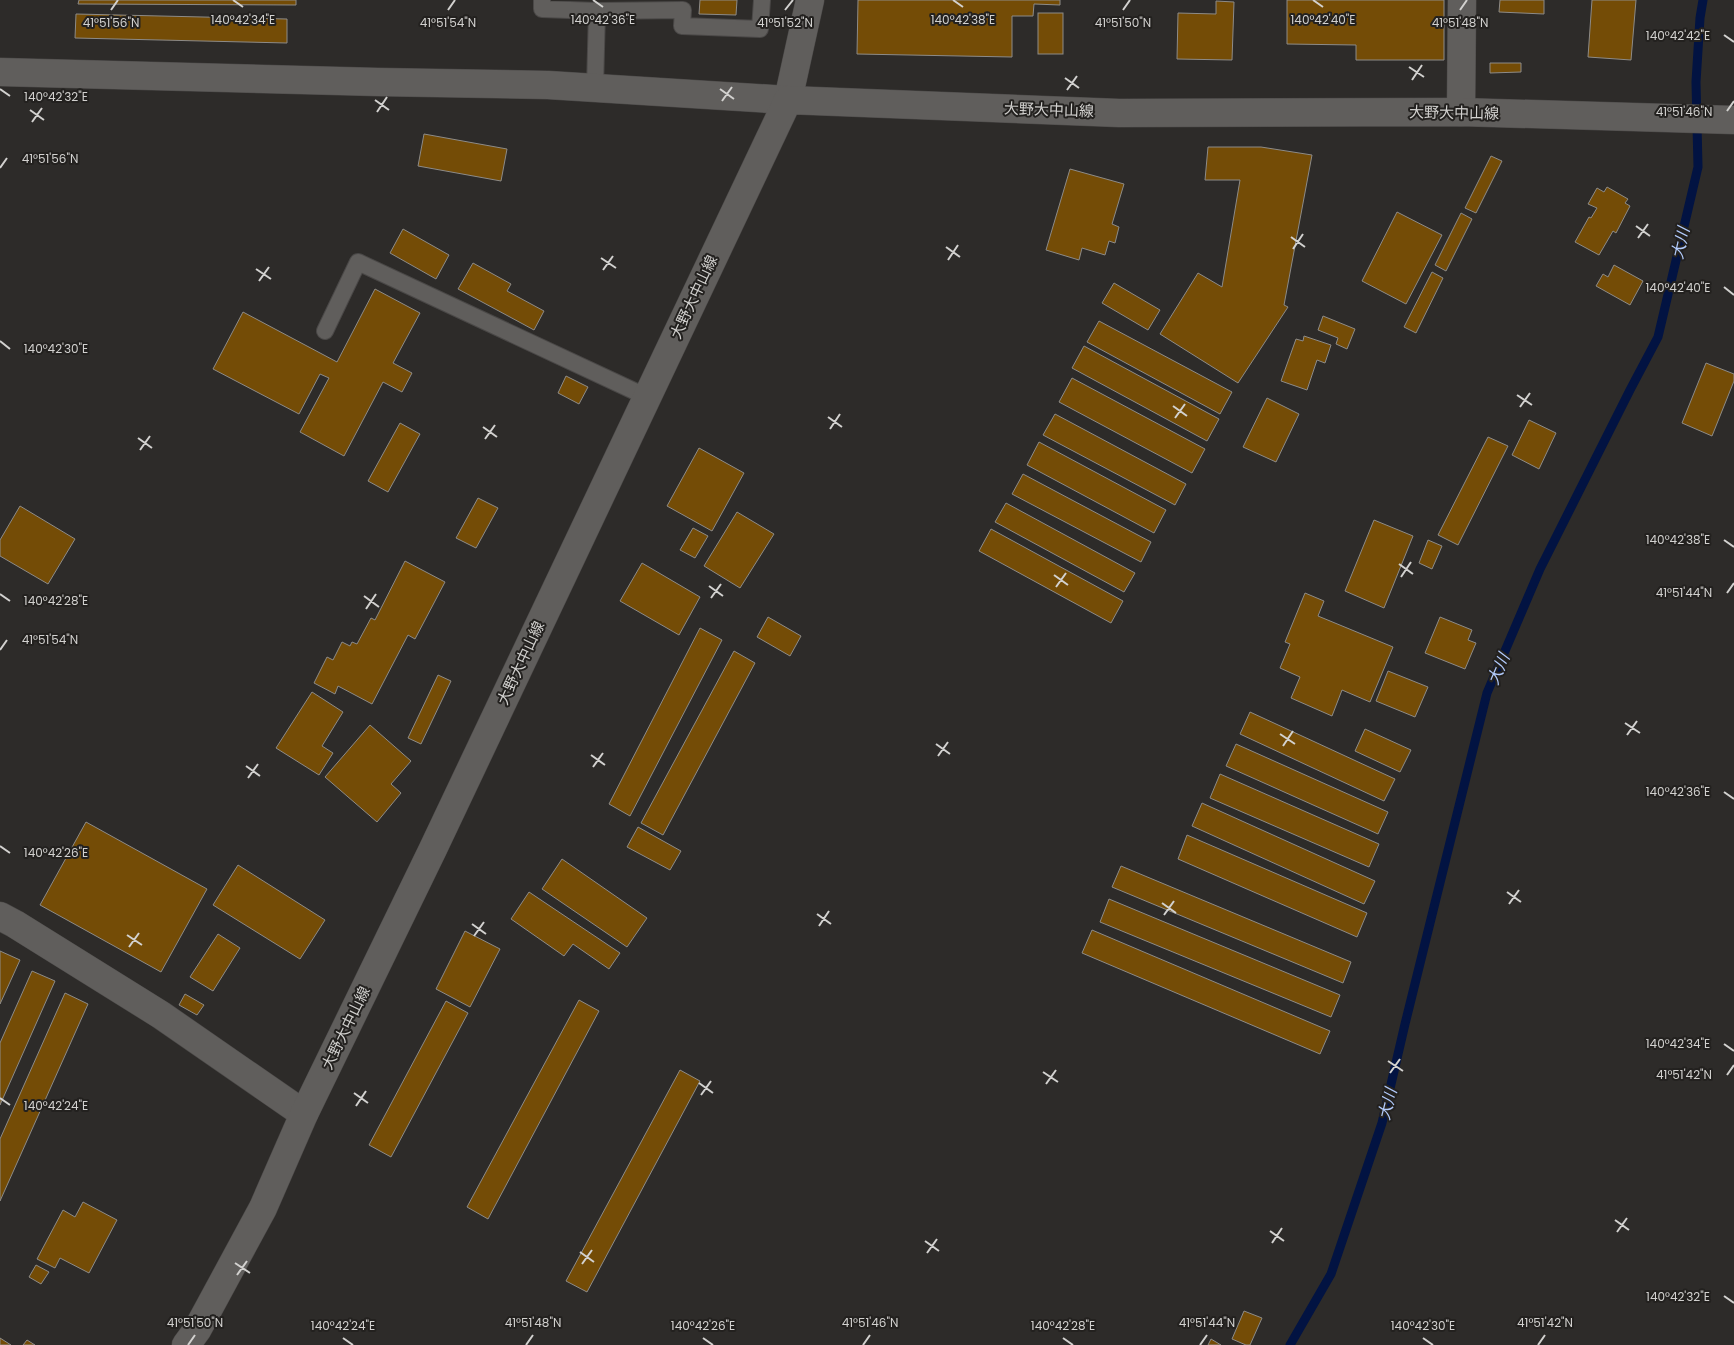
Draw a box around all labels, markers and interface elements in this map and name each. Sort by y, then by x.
text: 140°42'34"E [211,11,275,28]
text: 140°42'36"E [571,11,635,28]
text: 140°42'38"E [931,11,995,28]
text: 140°42'40"E [1291,11,1355,28]
text: 41°51'56"N [83,14,139,31]
text: 41°51'54"N [420,14,476,31]
text: 41°51'52"N [757,14,813,31]
text: 41°51'50"N [1095,14,1151,31]
text: 41°51'48"N [1432,14,1488,31]
text: 140°42'42"E [1646,27,1710,44]
text: 140°42'32"E [24,88,88,105]
street label: 大野大中山線 [1004,97,1094,122]
street label: 大野大中山線 [1409,101,1499,124]
text: 41°51'46"N [1656,103,1712,120]
text: 41°51'56"N [22,150,78,167]
water label: 大川 [1666,223,1696,261]
street label: 大野大中山線 [665,252,722,342]
text: 140°42'40"E [1646,279,1710,296]
text: 140°42'30"E [24,340,88,357]
text: 140°42'38"E [1646,531,1710,548]
text: 41°51'44"N [1656,584,1712,601]
text: 140°42'28"E [24,592,88,609]
street label: 大野大中山線 [492,618,549,708]
text: 41°51'54"N [22,631,78,648]
water label: 大川 [1482,648,1516,688]
text: 140°42'36"E [1646,783,1710,800]
text: 140°42'26"E [24,844,88,861]
street label: 大野大中山線 [316,983,375,1073]
text: 140°42'34"E [1646,1035,1710,1052]
text: 41°51'42"N [1656,1066,1712,1083]
water label: 大川 [1372,1084,1403,1122]
text: 140°42'24"E [24,1097,88,1114]
text: 140°42'32"E [1646,1288,1710,1305]
text: 41°51'50"N [167,1314,223,1331]
text: 41°51'48"N [505,1314,561,1331]
text: 41°51'46"N [842,1314,898,1331]
text: 41°51'44"N [1179,1314,1235,1331]
text: 41°51'42"N [1517,1314,1573,1331]
text: 140°42'24"E [311,1317,375,1334]
text: 140°42'26"E [671,1317,735,1334]
text: 140°42'28"E [1031,1317,1095,1334]
text: 140°42'30"E [1391,1317,1455,1334]

